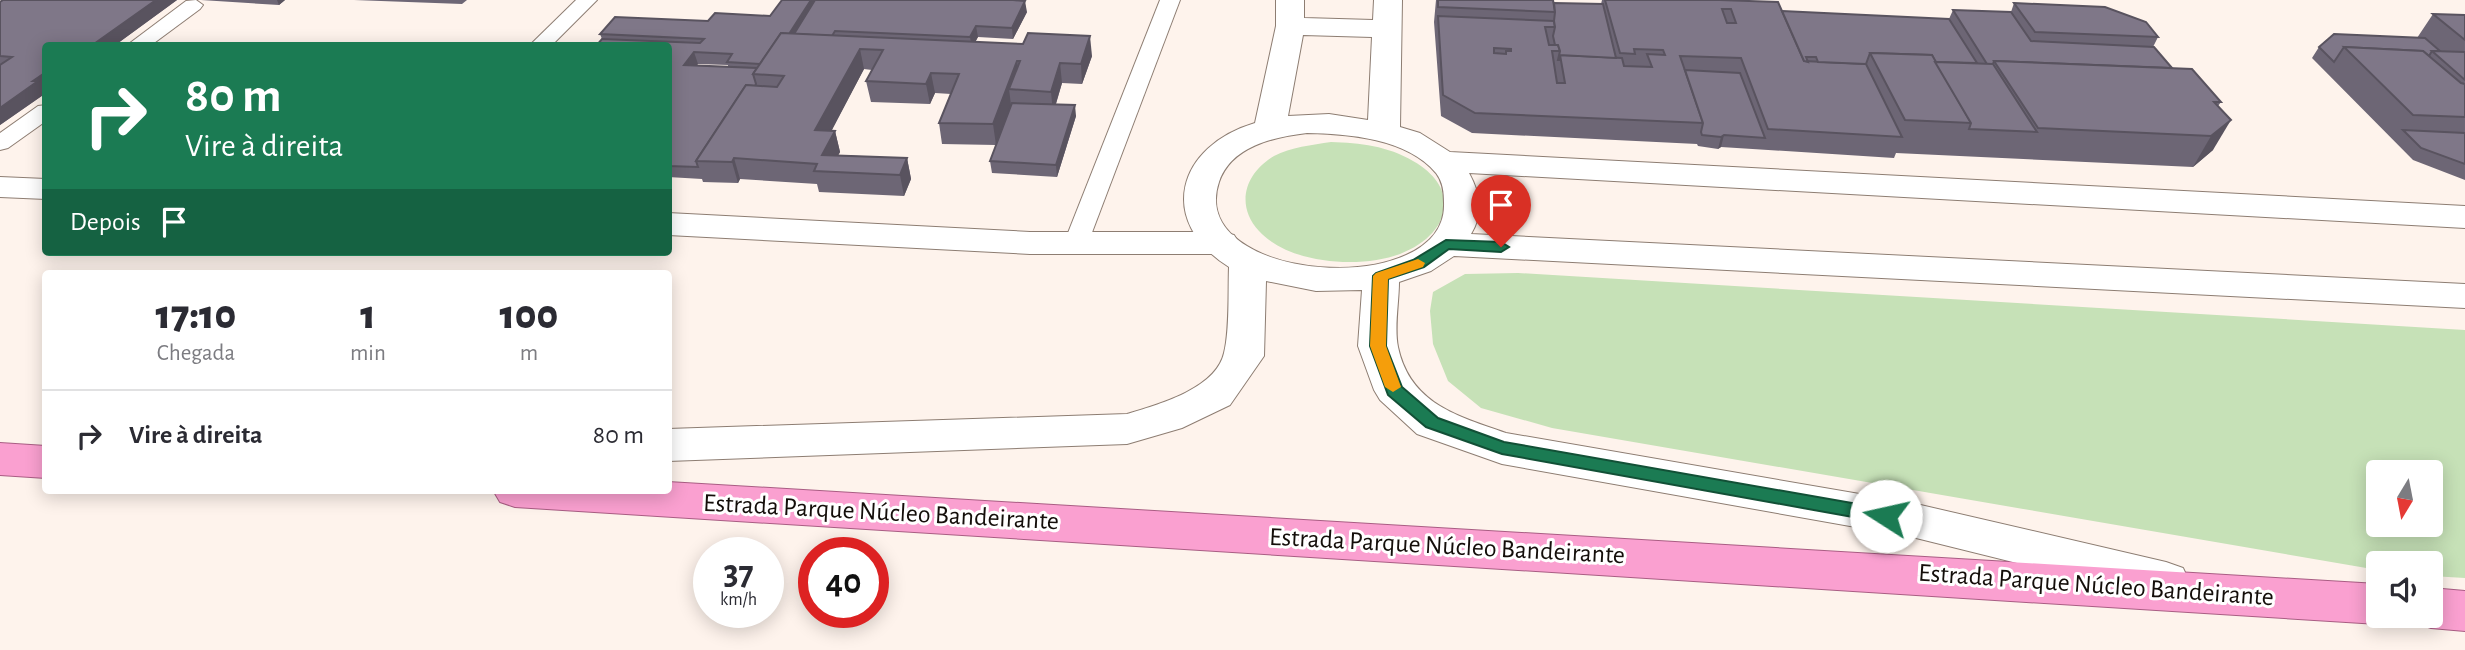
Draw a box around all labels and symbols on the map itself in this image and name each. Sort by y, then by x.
pin [1471,175,1531,247]
north arrow [2366,460,2443,537]
position arrow [1849,479,1923,553]
street label: Estrada Parque Núcleo Bandeirante [702,490,1060,534]
street label: Estrada Parque Núcleo Bandeirante [1268,524,1626,568]
speed limit sign: 40 [798,537,889,628]
street label: Estrada Parque Núcleo Bandeirante [1917,560,2275,610]

